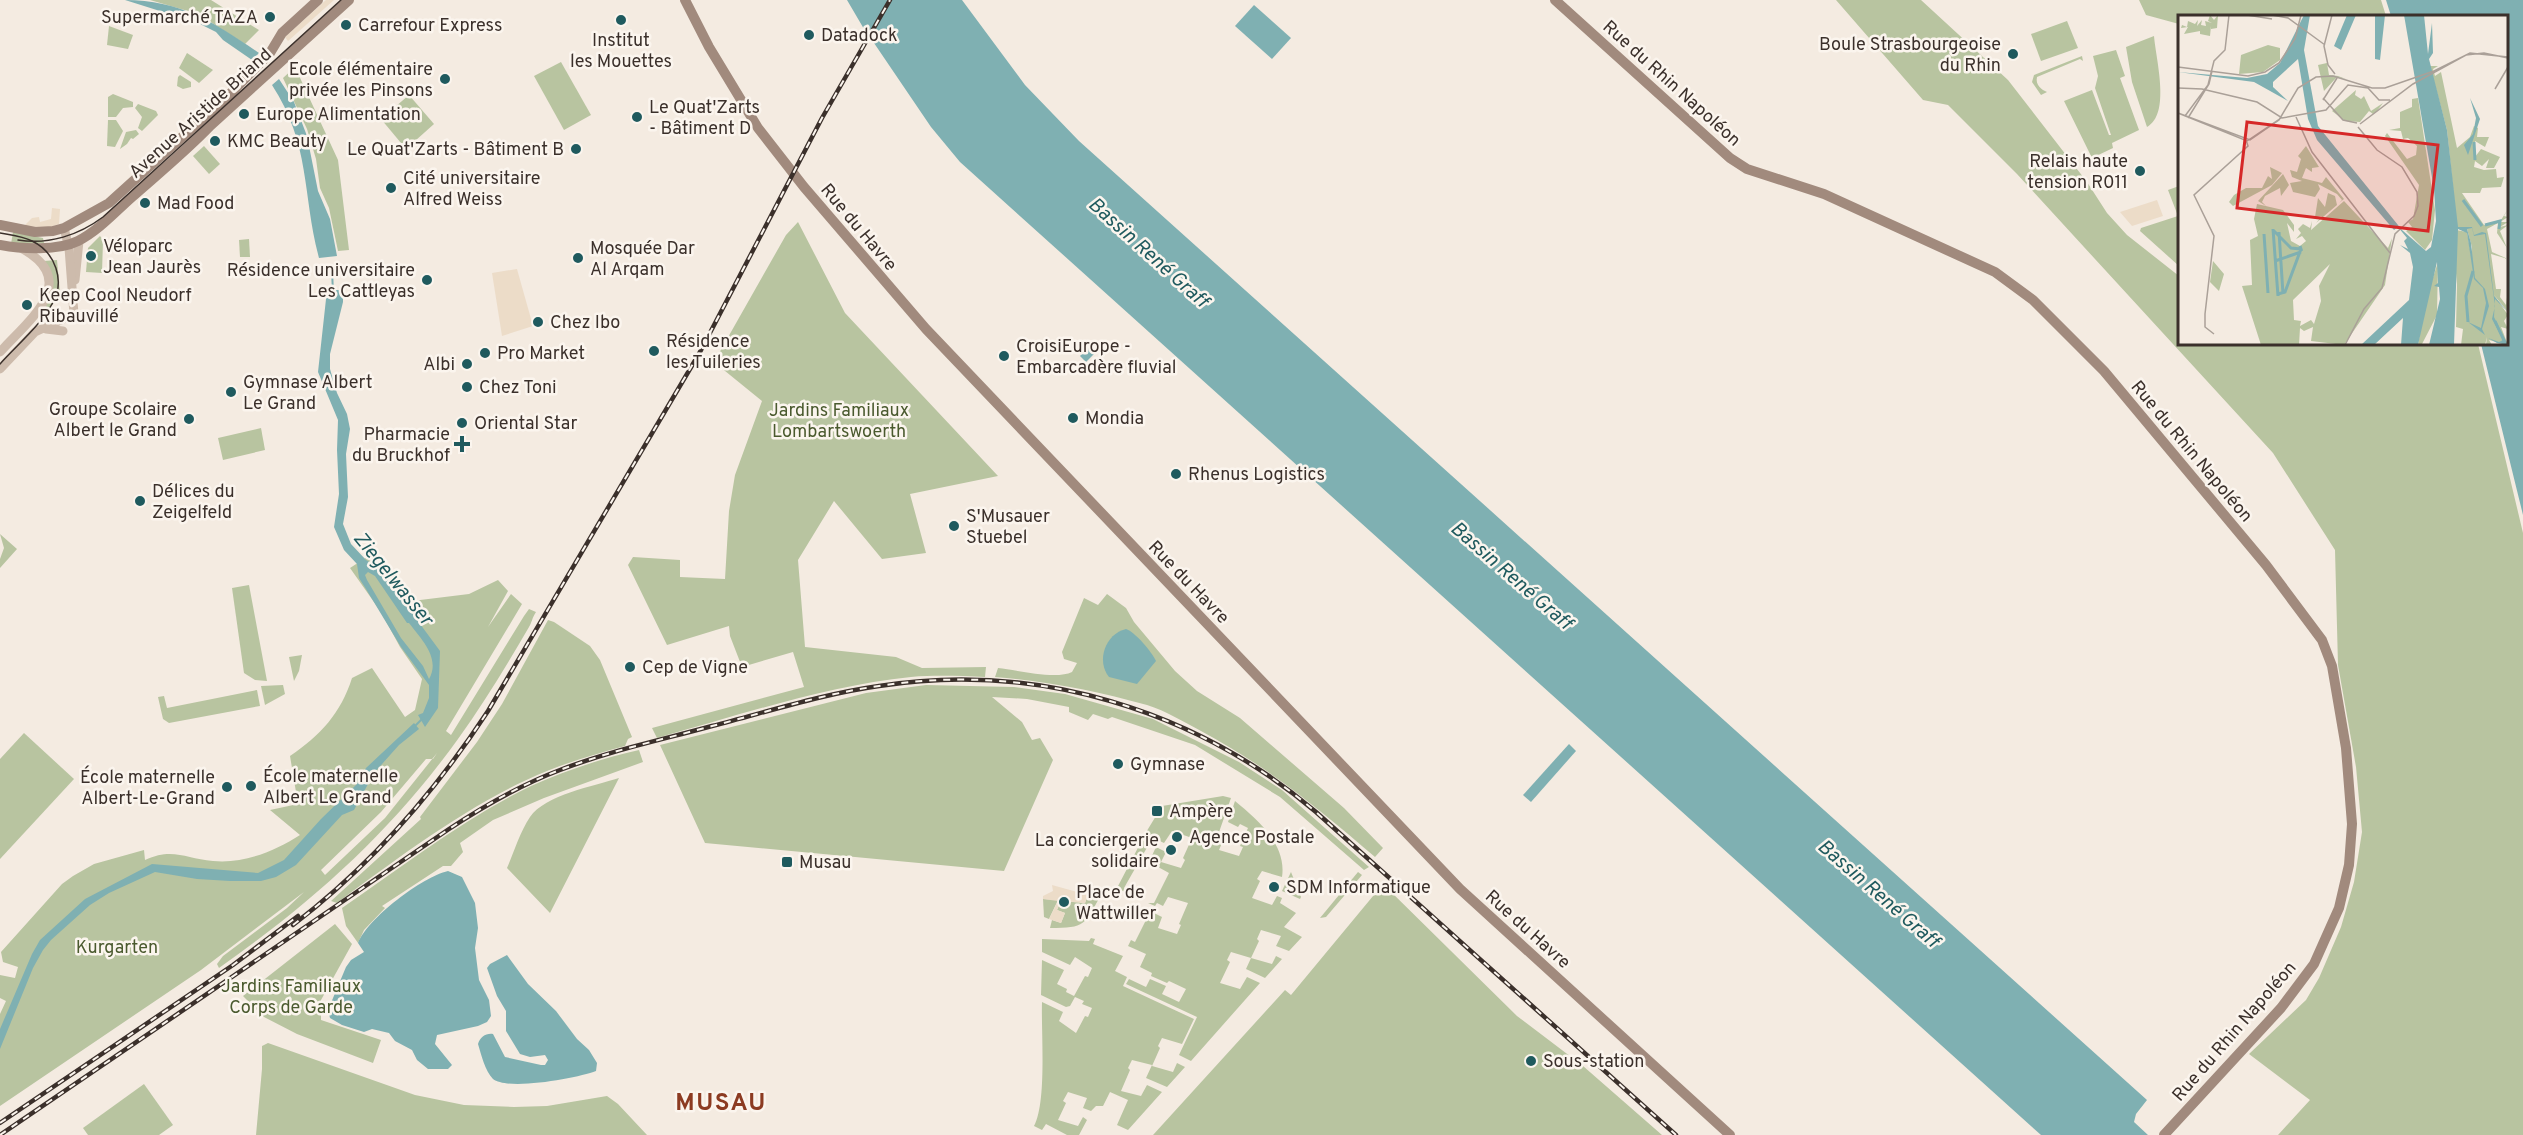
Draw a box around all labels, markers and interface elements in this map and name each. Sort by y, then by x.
place label: Supermarché TAZA [101,7,258,30]
marker: Supermarché TAZA [263,10,277,24]
marker: Institut les Mouettes [614,13,628,27]
place label: Carrefour Express [358,15,502,38]
inset map [2178,15,2508,345]
street label: Rue du Rhin Napoléon [1597,16,1745,152]
marker: Carrefour Express [339,18,353,32]
place label: Datadock [821,25,898,48]
marker: Datadock [802,28,816,42]
place label: Institut les Mouettes [570,30,672,74]
place label: Boule Strasbourgeoise du Rhin [1819,34,2001,78]
street label: Avenue Aristide Briand [125,44,277,184]
marker: Boule Strasbourgeoise du Rhin [2006,47,2020,61]
place label: Ecole élémentaire privée les Pinsons [289,59,433,103]
marker: Ecole élémentaire privée les Pinsons [438,72,452,86]
place label: Le Quat'Zarts - Bâtiment D [649,97,760,141]
place label: Europe Alimentation [256,104,421,127]
marker: Europe Alimentation [237,107,251,121]
marker: Le Quat'Zarts - Bâtiment D [630,110,644,124]
place label: KMC Beauty [227,131,326,154]
marker: KMC Beauty [208,134,222,148]
place label: Le Quat'Zarts - Bâtiment B [347,139,564,162]
marker: Le Quat'Zarts - Bâtiment B [569,142,583,156]
place label: Relais haute tension R011 [2027,151,2128,195]
marker: Relais haute tension R011 [2133,164,2147,178]
place label: Cité universitaire Alfred Weiss [403,168,540,212]
street label: Rue du Havre [815,179,901,276]
marker: Cité universitaire Alfred Weiss [384,181,398,195]
water label: Bassin René Graff [1082,192,1216,316]
place label: Mad Food [157,193,234,216]
marker: Mad Food [138,196,152,210]
place label: Véloparc Jean Jaurès [103,236,201,280]
place label: Mosquée Dar Al Arqam [590,238,695,282]
marker: Véloparc Jean Jaurès [84,249,98,263]
marker: Mosquée Dar Al Arqam [571,251,585,265]
place label: Résidence universitaire Les Cattleyas [227,260,415,304]
marker: Résidence universitaire Les Cattleyas [420,273,434,287]
place label: Keep Cool Neudorf Ribauvillé [39,285,191,329]
marker: Keep Cool Neudorf Ribauvillé [20,298,34,312]
place label: Chez Ibo [550,312,620,335]
marker: Chez Ibo [531,315,545,329]
place label: Résidence les Tuileries [666,331,761,375]
place label: CroisiEurope - Embarcadère fluvial [1016,336,1176,380]
place label: Pro Market [497,343,585,366]
marker: Résidence les Tuileries [647,344,661,358]
marker: Pro Market [478,346,492,360]
marker: CroisiEurope - Embarcadère fluvial [997,349,1011,363]
place label: Albi [423,354,455,377]
marker: Albi [460,357,474,371]
place label: Gymnase Albert Le Grand [243,372,373,416]
street label: Rue du Rhin Napoléon [2125,376,2257,528]
place label: Chez Toni [479,377,557,400]
marker: Chez Toni [460,380,474,394]
marker: Gymnase Albert Le Grand [224,385,238,399]
place label: Groupe Scolaire Albert le Grand [49,399,177,443]
park label: Jardins Familiaux Lombartswoerth [769,400,909,444]
place label: Mondia [1085,408,1144,431]
marker: Mondia [1066,411,1080,425]
marker: Groupe Scolaire Albert le Grand [182,412,196,426]
place label: Oriental Star [474,413,577,436]
marker: Oriental Star [455,416,469,430]
place label: Pharmacie du Bruckhof [352,424,450,468]
marker: Pharmacie du Bruckhof [455,437,469,451]
place label: Rhenus Logistics [1188,464,1325,487]
marker: Rhenus Logistics [1169,467,1183,481]
place label: Délices du Zeigelfeld [152,481,235,525]
marker: Délices du Zeigelfeld [133,494,147,508]
place label: S'Musauer Stuebel [966,506,1050,550]
water label: Bassin René Graff [1444,516,1579,639]
marker: S'Musauer Stuebel [947,519,961,533]
water label: Ziegelwasser [347,527,439,633]
street label: Rue du Havre [1142,536,1233,630]
place label: Cep de Vigne [642,657,748,680]
marker: Cep de Vigne [623,660,637,674]
place label: Gymnase [1130,754,1205,777]
marker: Gymnase [1111,757,1125,771]
place label: École maternelle Albert Le Grand [263,764,398,810]
place label: École maternelle Albert-Le-Grand [80,765,215,811]
marker: École maternelle Albert Le Grand [244,779,258,793]
marker: École maternelle Albert-Le-Grand [220,780,234,794]
place label: Ampère [1169,801,1233,824]
marker: Ampère [1150,804,1164,818]
place label: Agence Postale [1189,827,1314,850]
place label: La conciergerie solidaire [1035,830,1159,874]
marker: Agence Postale [1170,830,1184,844]
water label: Bassin René Graff [1811,834,1946,957]
marker: La conciergerie solidaire [1164,843,1178,857]
place label: Musau [799,852,851,875]
marker: Musau [780,855,794,869]
place label: SDM Informatique [1286,877,1431,900]
marker: SDM Informatique [1267,880,1281,894]
place label: Place de Wattwiller [1076,882,1157,926]
street label: Rue du Havre [1479,886,1575,975]
marker: Place de Wattwiller [1057,895,1071,909]
park label: Kurgarten [76,937,158,960]
street label: Rue du Rhin Napoléon [2168,957,2302,1107]
park label: Jardins Familiaux Corps de Garde [221,976,361,1020]
place label: Sous-station [1543,1051,1644,1074]
marker: Sous-station [1524,1054,1538,1068]
district label: MUSAU [675,1089,767,1119]

